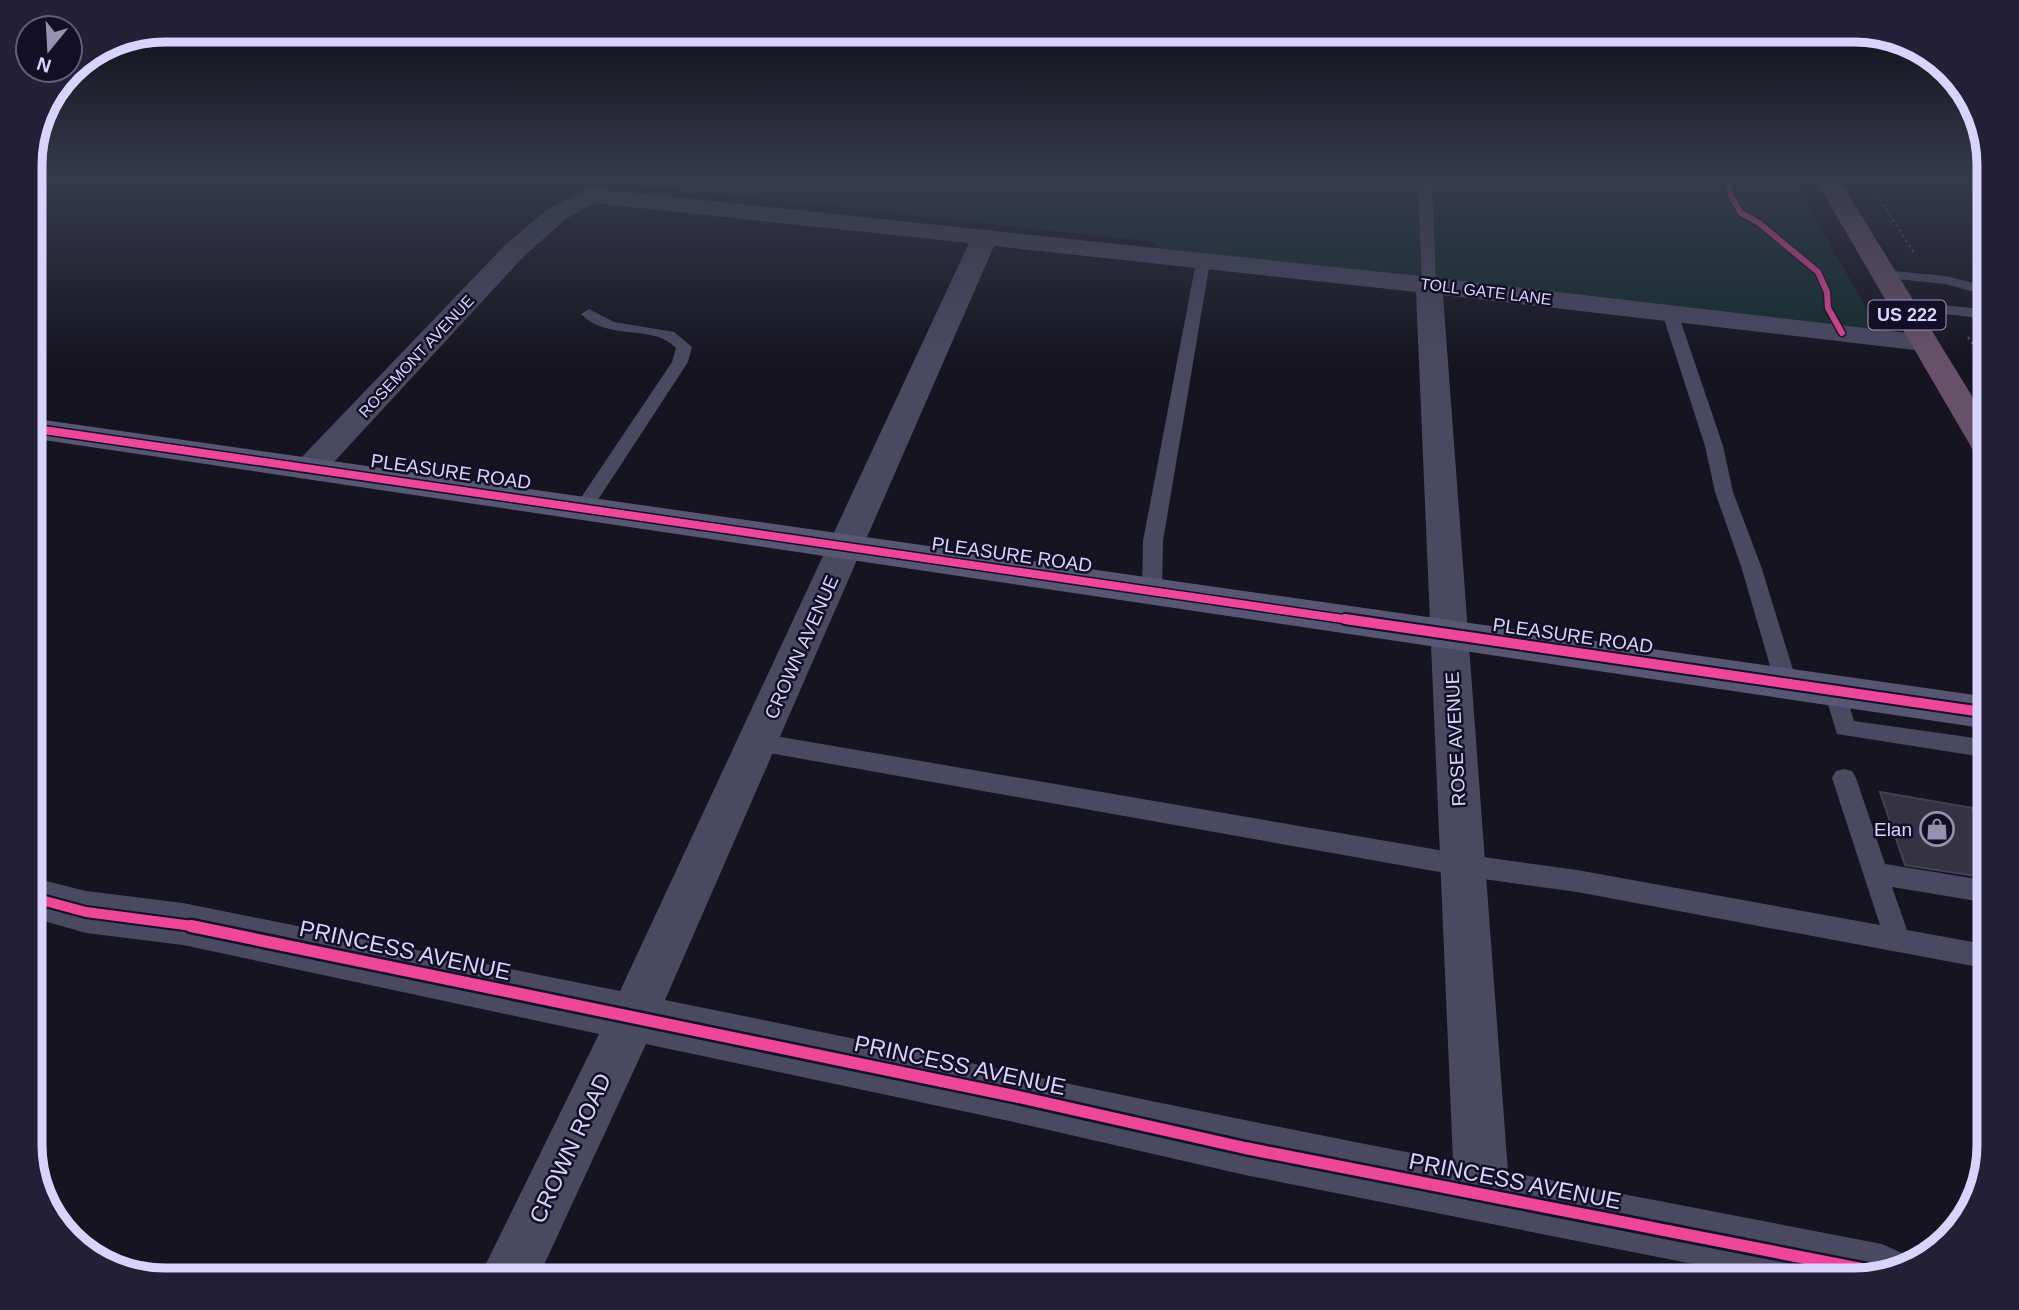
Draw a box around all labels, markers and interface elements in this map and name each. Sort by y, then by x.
north arrow [14,14,84,84]
text: N [34,53,54,77]
street label: TOLL GATE LANE [1419,275,1553,308]
street label: ROSEMONT AVENUE [355,292,477,421]
road number: US 222 [1868,300,1946,330]
street label: PLEASURE ROAD [369,450,532,493]
street label: PLEASURE ROAD [930,533,1093,576]
street label: CROWN AVENUE [760,572,843,722]
street label: PLEASURE ROAD [1491,614,1654,657]
street label: ROSE AVENUE [1441,671,1470,807]
shop icon: Elan [1918,810,1956,848]
place label: Elan [1874,819,1912,840]
street label: PRINCESS AVENUE [297,915,513,985]
street label: PRINCESS AVENUE [852,1030,1068,1100]
street label: CROWN ROAD [524,1069,616,1227]
street label: PRINCESS AVENUE [1407,1148,1623,1214]

